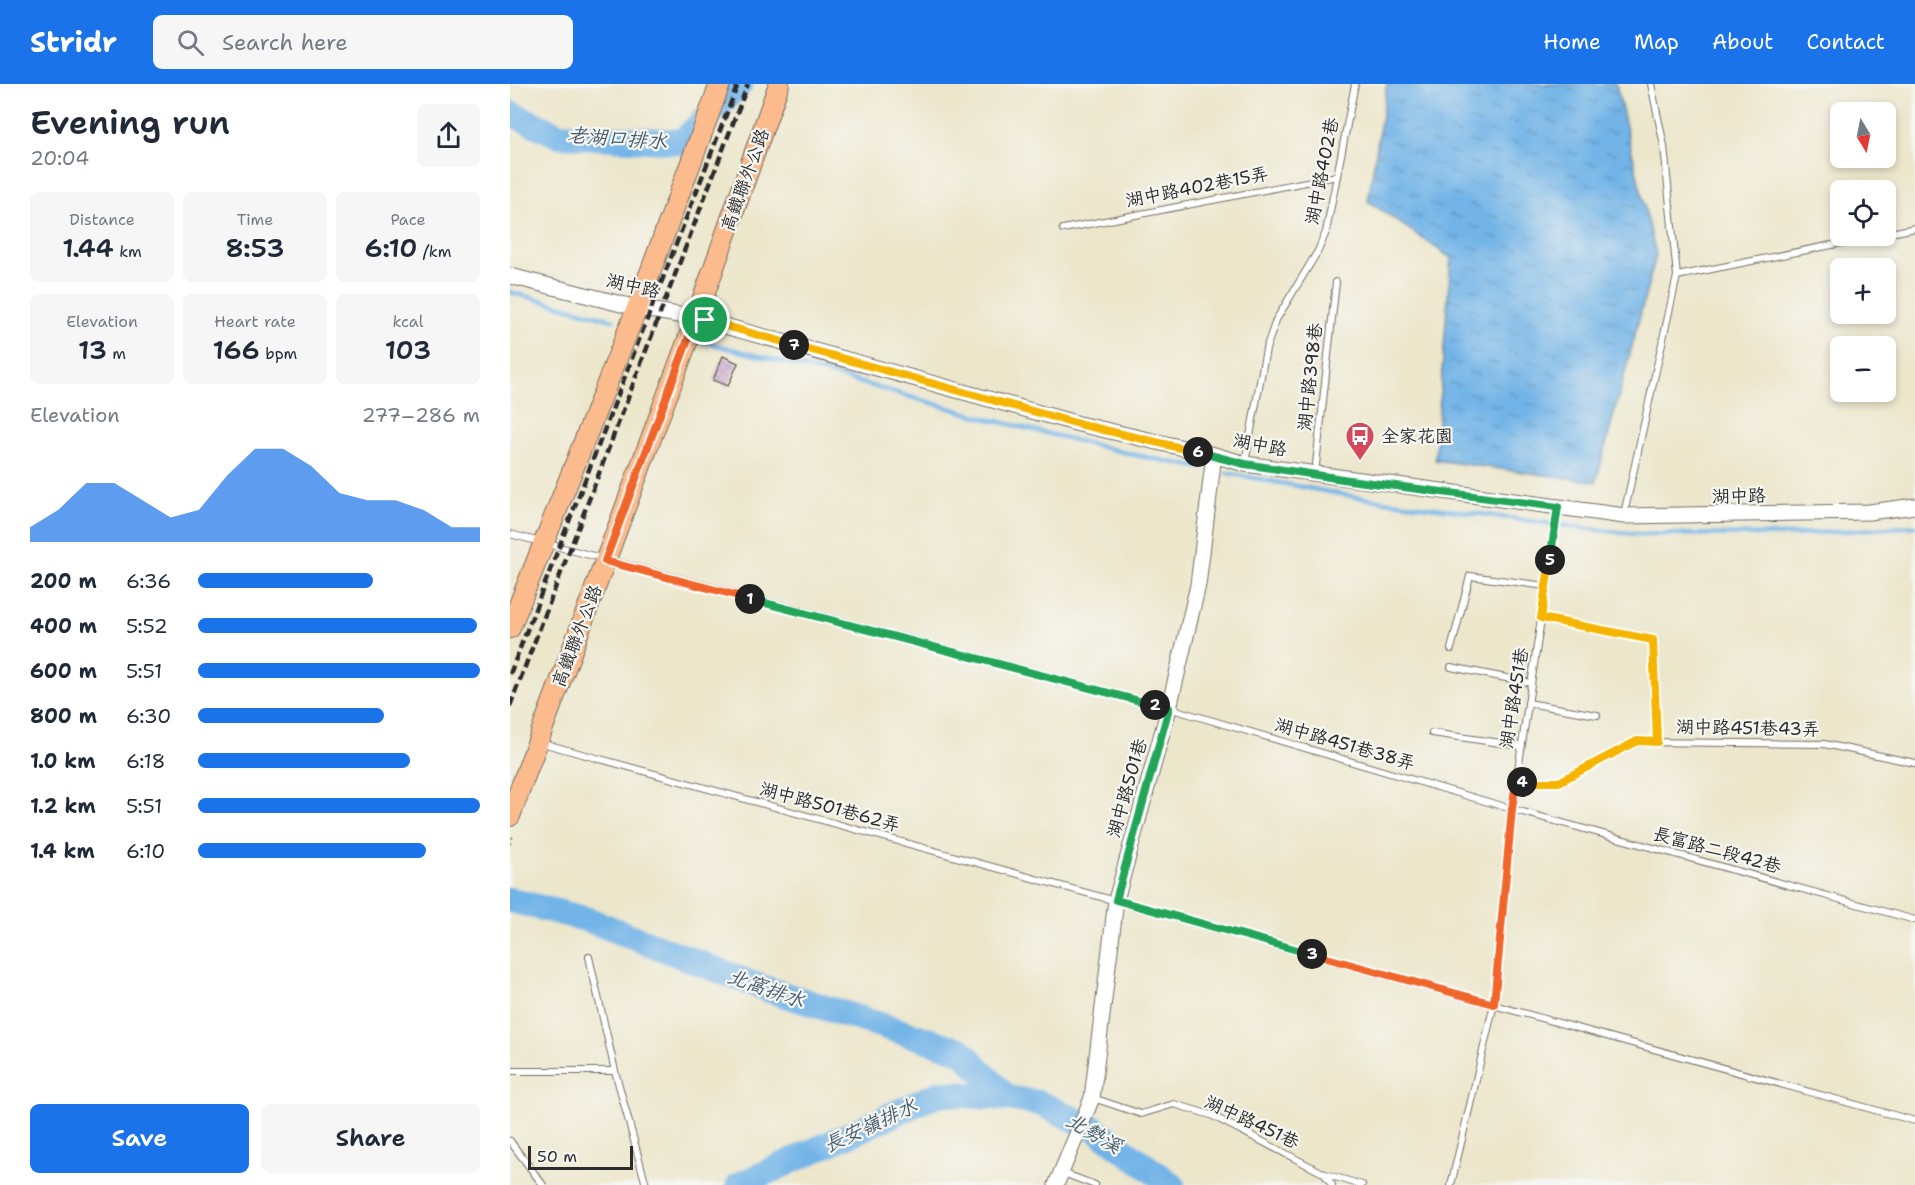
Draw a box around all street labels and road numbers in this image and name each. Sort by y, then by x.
street label: 湖中路402巷 [1300,115,1344,227]
street label: 高鐵聯外公路 [715,125,775,235]
street label: 湖中路402巷15弄 [1124,161,1270,213]
street label: 湖中路 [604,268,662,304]
street label: 湖中路398巷 [1292,322,1328,432]
street label: 湖中路 [1231,428,1289,462]
street label: 湖中路 [1712,484,1766,508]
street label: 高鐵聯外公路 [546,581,608,691]
street label: 湖中路451巷 [1494,646,1534,750]
street label: 湖中路451巷38弄 [1272,713,1418,775]
street label: 湖中路451巷43弄 [1676,715,1820,741]
street label: 湖中路501巷 [1101,735,1153,841]
street label: 湖中路501巷62弄 [757,777,903,837]
street label: 長富路二段42巷 [1650,821,1784,879]
street label: 湖中路451巷 [1201,1090,1303,1154]

